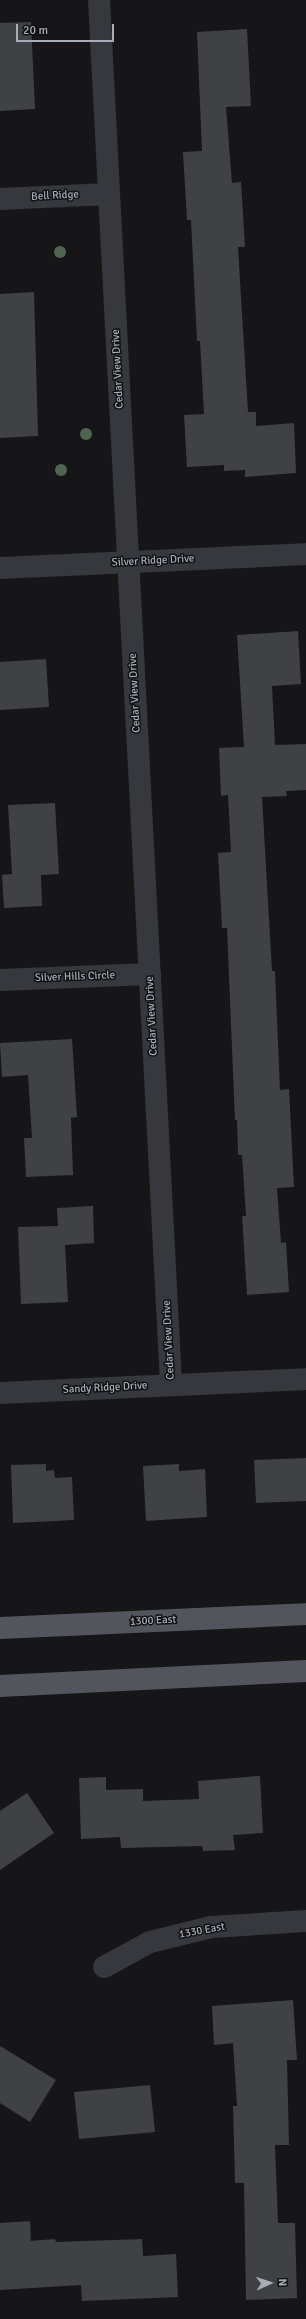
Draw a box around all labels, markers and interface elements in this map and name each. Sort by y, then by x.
scale bar [18,16,116,42]
text: 20 m [23,23,48,38]
street label: Bell Ridge [31,188,79,204]
street label: Cedar View Drive [109,329,127,409]
street label: Silver Ridge Drive [111,552,195,570]
street label: Cedar View Drive [126,653,144,733]
street label: Silver Hills Circle [35,969,115,985]
street label: Cedar View Drive [143,976,161,1056]
street label: Cedar View Drive [160,1300,178,1380]
street label: Sandy Ridge Drive [62,1379,148,1397]
street label: 1300 East [129,1613,177,1629]
street label: 1330 East [178,1920,226,1942]
north arrow [250,2263,290,2303]
text: N [276,2278,289,2287]

